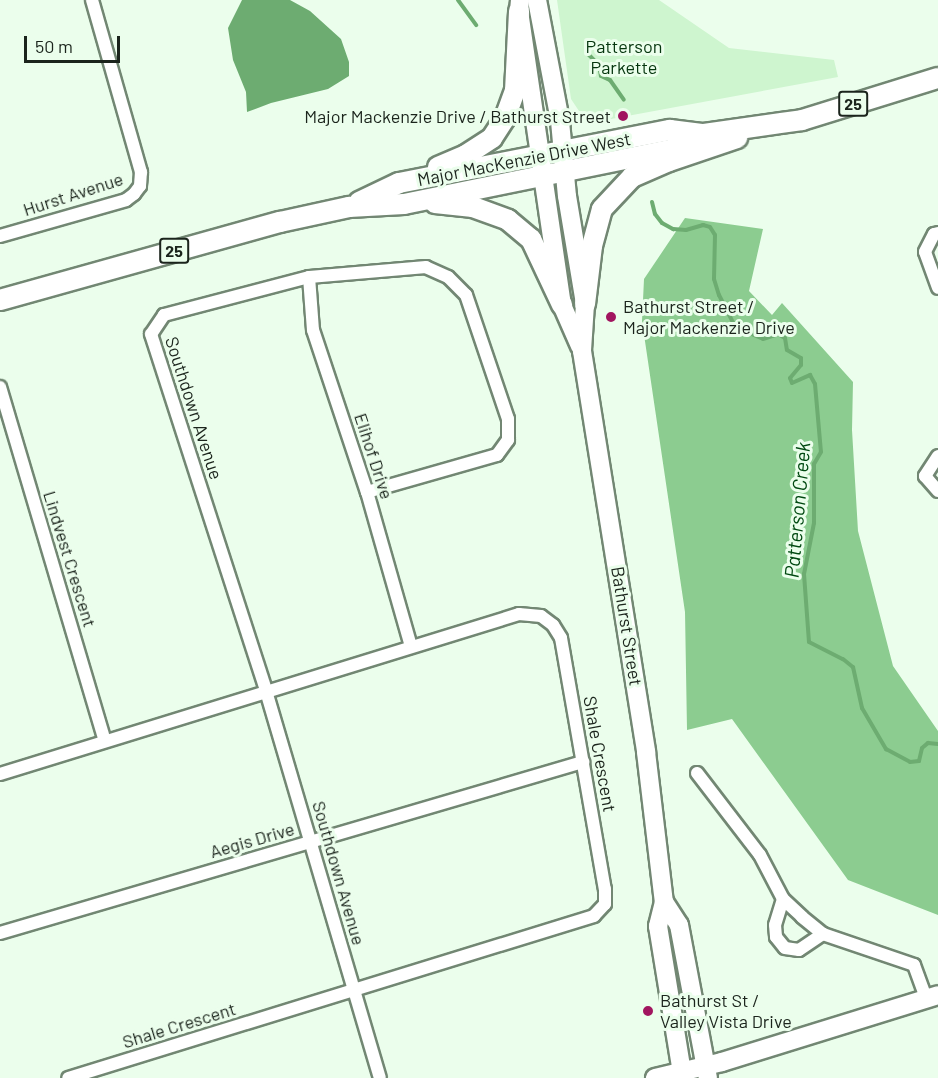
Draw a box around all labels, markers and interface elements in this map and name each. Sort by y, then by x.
scale bar [27,24,123,62]
text: 50 m [35,35,73,57]
park label: Patterson Parkette [586,36,662,78]
road number: 25 [838,91,868,117]
place label: Major Mackenzie Drive / Bathurst Street [304,105,611,127]
marker: Major Mackenzie Drive / Bathurst Street [616,109,630,123]
street label: Major MacKenzie Drive West [415,128,633,190]
street label: Hurst Avenue [20,168,126,220]
road number: 25 [159,238,189,264]
place label: Bathurst Street / Major Mackenzie Drive [623,296,795,338]
marker: Bathurst Street / Major Mackenzie Drive [604,310,618,324]
street label: Southdown Avenue [161,334,227,482]
street label: Elihof Drive [350,410,398,502]
water label: Patterson Creek [779,441,815,579]
street label: Lindvest Crescent [39,488,101,630]
street label: Bathurst Street [607,565,647,687]
street label: Shale Crescent [579,694,621,814]
street label: Southdown Avenue [308,798,370,948]
street label: Aegis Drive [207,818,297,862]
place label: Bathurst St / Valley Vista Drive [660,990,792,1032]
street label: Shale Crescent [120,998,238,1052]
marker: Bathurst St / Valley Vista Drive [641,1004,655,1018]

